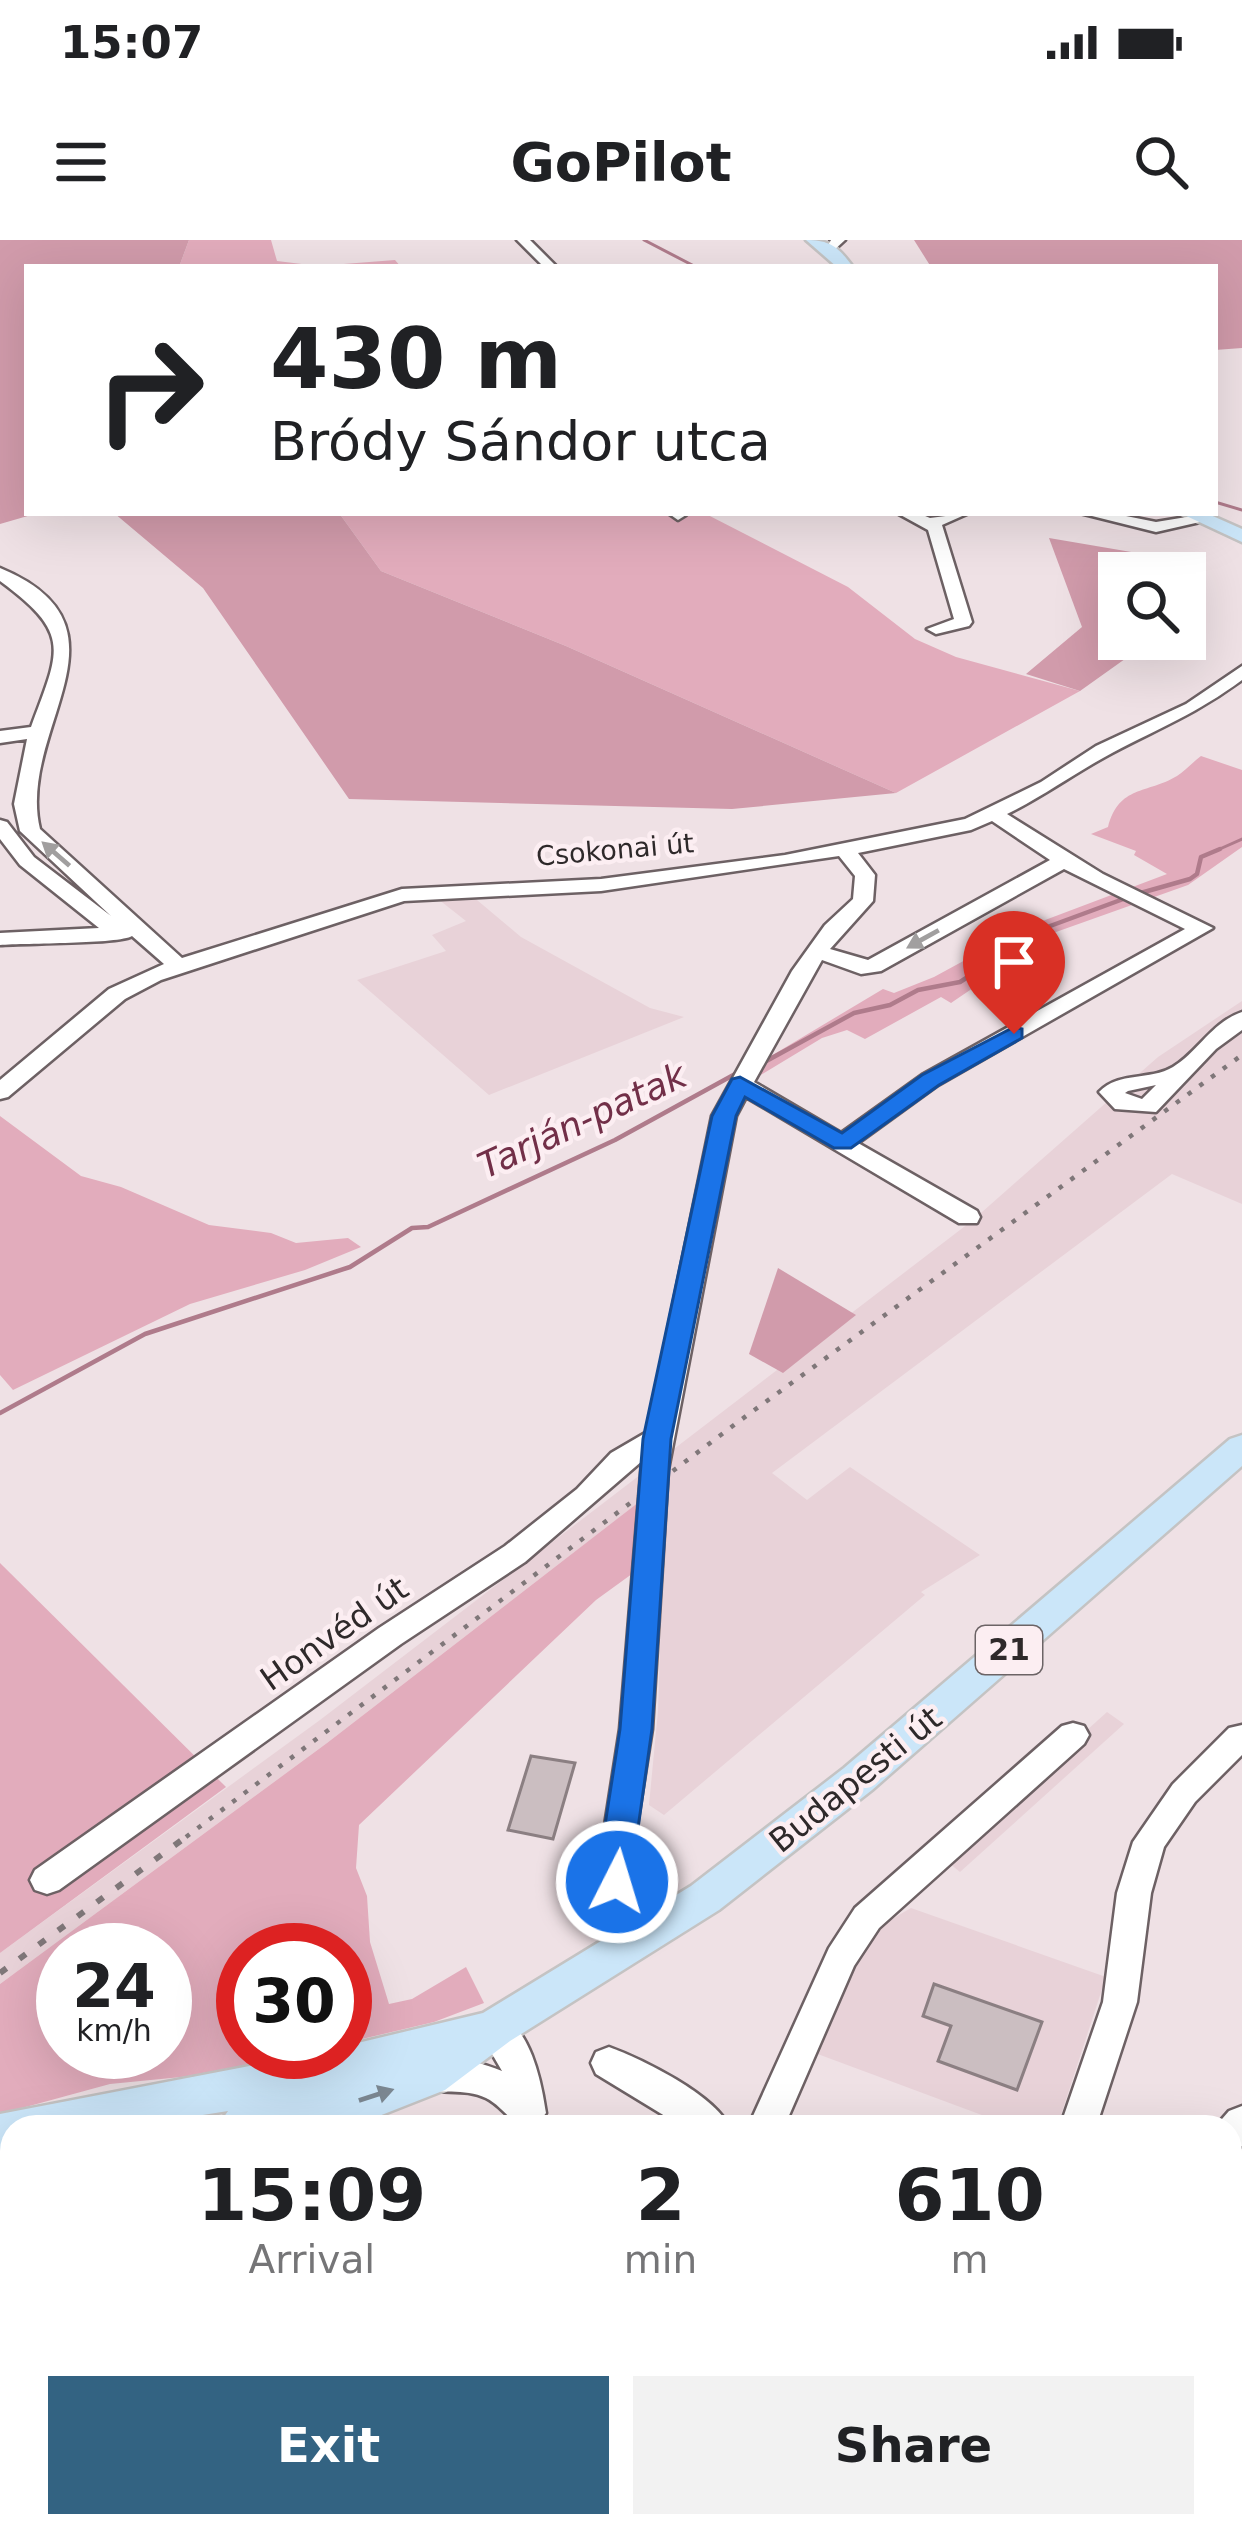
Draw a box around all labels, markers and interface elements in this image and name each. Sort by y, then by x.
text: 15:07 [60,16,203,69]
icon: menu [48,129,114,195]
icon: search [1128,129,1194,195]
text: GoPilot [511,131,731,194]
text: 430 m [270,310,562,408]
icon: right [72,312,228,468]
text: Bródy Sándor utca [270,410,771,473]
map controls [1098,552,1206,660]
button: search [1098,552,1206,660]
street label: Csokonai út [535,827,695,872]
one-way arrow [41,841,71,867]
pin [963,911,1065,1034]
one-way arrow [905,928,940,949]
icon: arrive [981,929,1047,995]
water label: Tarján-patak [472,1053,695,1187]
street label: Honvéd út [253,1568,416,1698]
road number: 21 [976,1626,1042,1674]
street label: Budapesti út [762,1698,949,1861]
position arrow [554,1819,680,1945]
speed limit sign: 30 [216,1923,372,2079]
text: 24 [72,1951,156,2021]
text: km/h [76,2013,152,2048]
one-way arrow [358,2085,395,2104]
text: 15:09 [197,2153,426,2237]
text: 2 [635,2153,685,2237]
text: 610 [894,2153,1045,2237]
text: Arrival [248,2237,375,2282]
text: min [624,2237,697,2282]
text: m [951,2237,989,2282]
button: Exit [48,2376,609,2514]
button: Share [633,2376,1194,2514]

